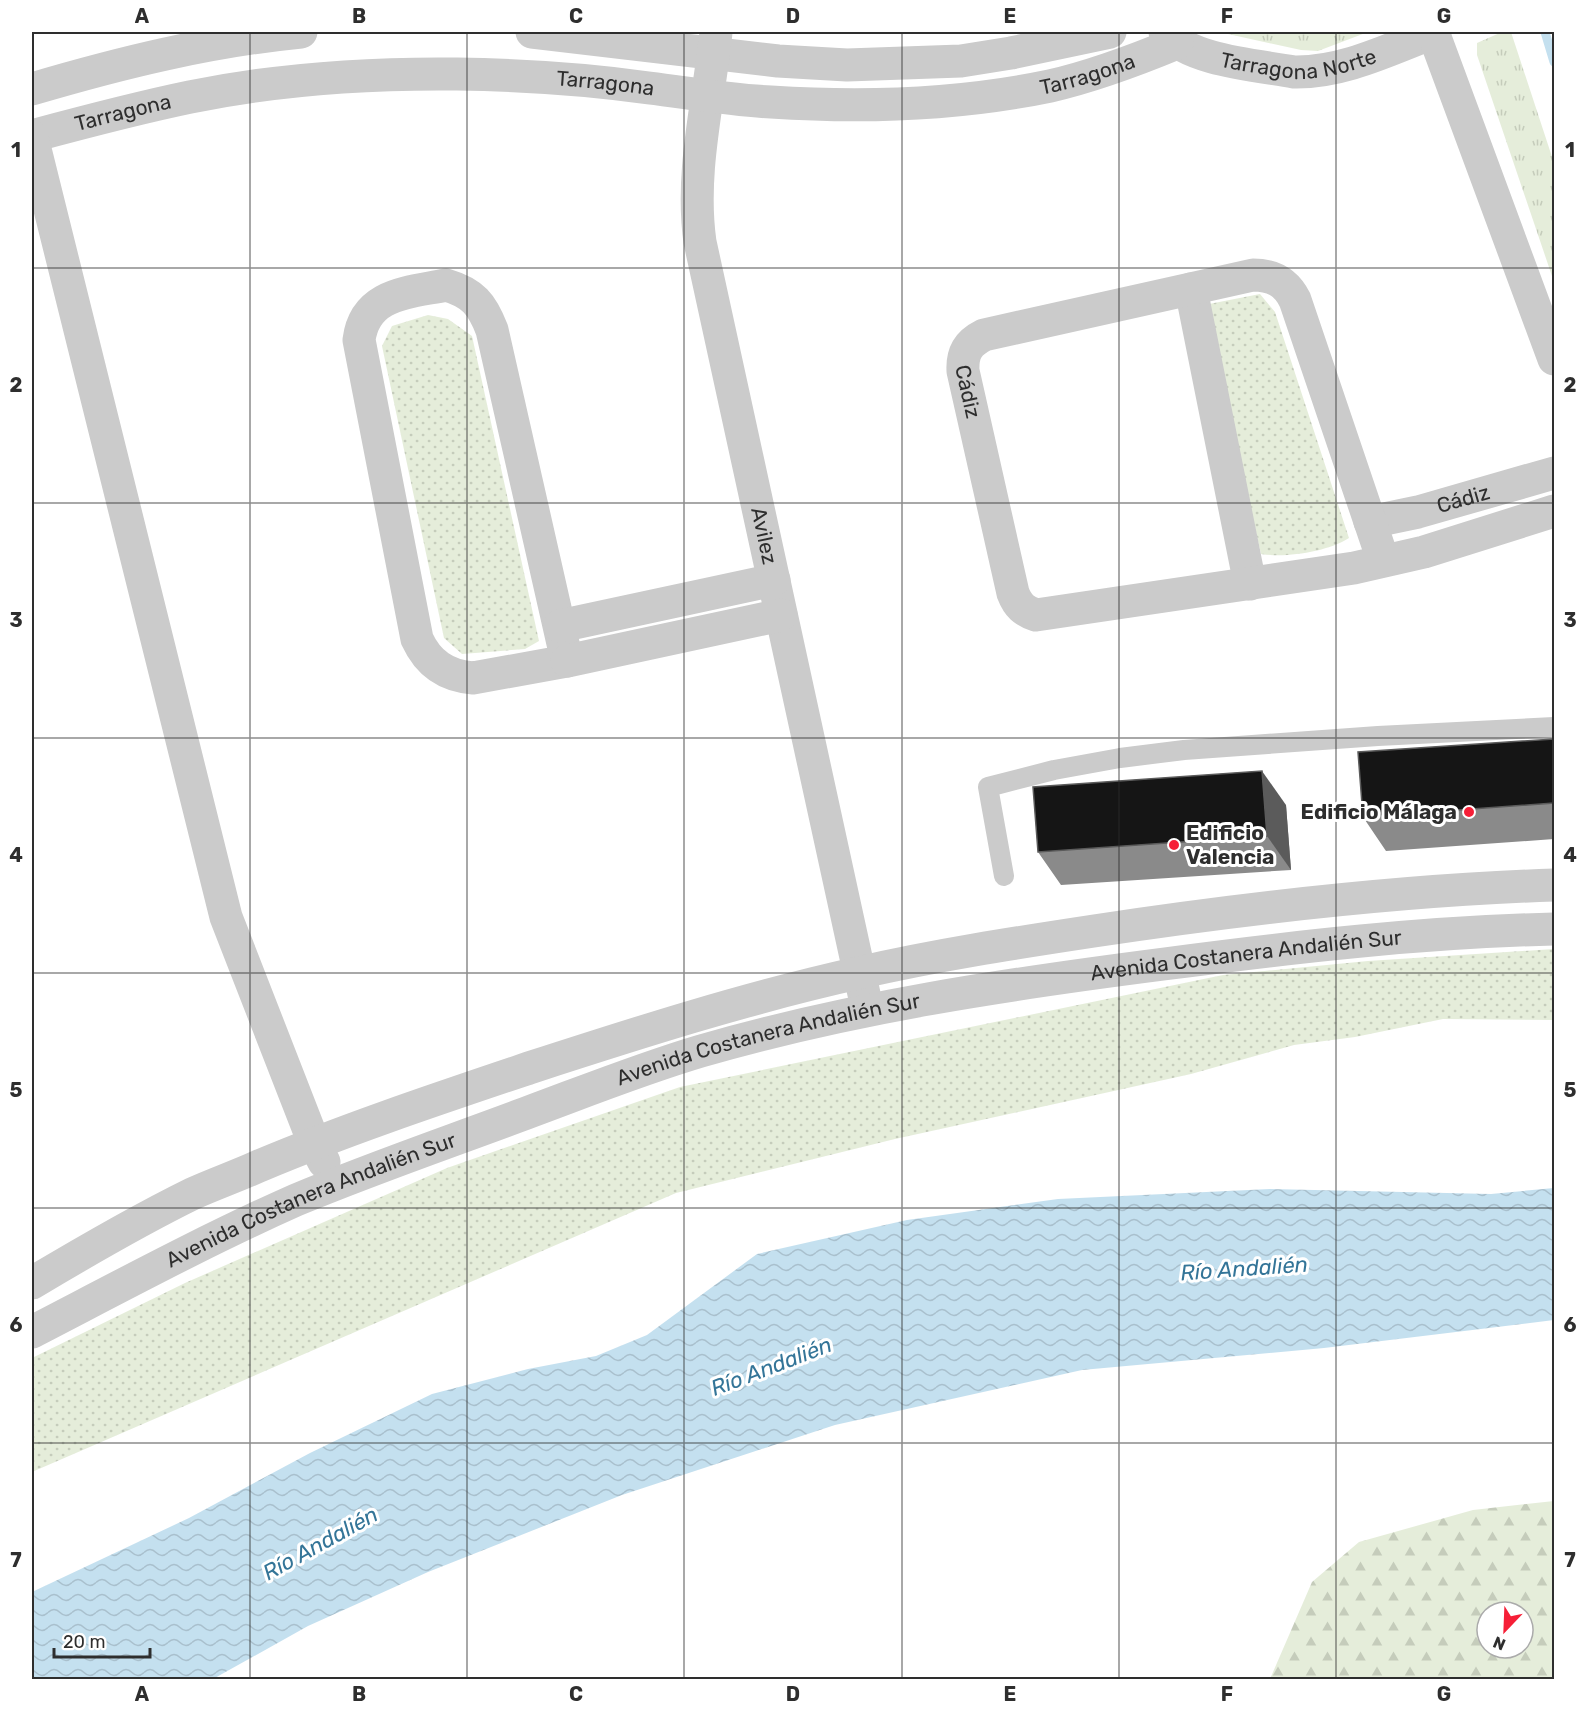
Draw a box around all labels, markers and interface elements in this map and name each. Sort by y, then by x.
text: A [135,4,150,28]
text: B [352,4,366,28]
text: C [569,4,583,28]
text: D [786,4,800,28]
text: E [1004,4,1016,28]
text: F [1221,4,1233,28]
text: G [1437,4,1451,28]
street label: Tarragona Norte [1218,43,1380,84]
street label: Tarragona [1038,48,1138,100]
street label: Tarragona [556,65,656,101]
street label: Tarragona [72,88,173,136]
text: 1 [11,138,21,162]
text: 1 [1565,138,1575,162]
street label: Cádiz [950,362,986,421]
text: 2 [10,373,23,397]
text: 2 [1564,373,1577,397]
street label: Cádiz [1434,479,1492,518]
street label: Avilez [746,505,783,567]
text: 3 [9,608,23,632]
text: 3 [1563,608,1577,632]
place label: Edificio Málaga [1301,799,1457,824]
marker: Edificio Málaga [1462,805,1476,819]
place label: Edificio Valencia [1186,820,1274,869]
marker: Edificio Valencia [1167,838,1181,852]
text: 4 [9,843,23,867]
text: 4 [1563,843,1577,867]
street label: Avenida Costanera Andalién Sur [1089,924,1403,986]
street label: Avenida Costanera Andalién Sur [613,988,922,1090]
text: 5 [10,1078,23,1102]
text: 5 [1564,1078,1577,1102]
street label: Avenida Costanera Andalién Sur [161,1127,459,1273]
water label: Río Andalién [1179,1251,1309,1286]
text: 6 [9,1313,23,1337]
text: 6 [1563,1313,1577,1337]
water label: Río Andalién [707,1331,836,1402]
water label: Río Andalién [258,1501,383,1586]
text: 7 [10,1548,22,1572]
text: 7 [1564,1548,1576,1572]
north arrow [1475,1600,1535,1660]
scale bar [54,1621,150,1659]
text: 20 m [63,1631,105,1653]
text: N [1490,1632,1508,1654]
text: A [135,1682,150,1706]
text: B [352,1682,366,1706]
text: C [569,1682,583,1706]
text: D [786,1682,800,1706]
text: E [1004,1682,1016,1706]
text: F [1221,1682,1233,1706]
text: G [1437,1682,1451,1706]

